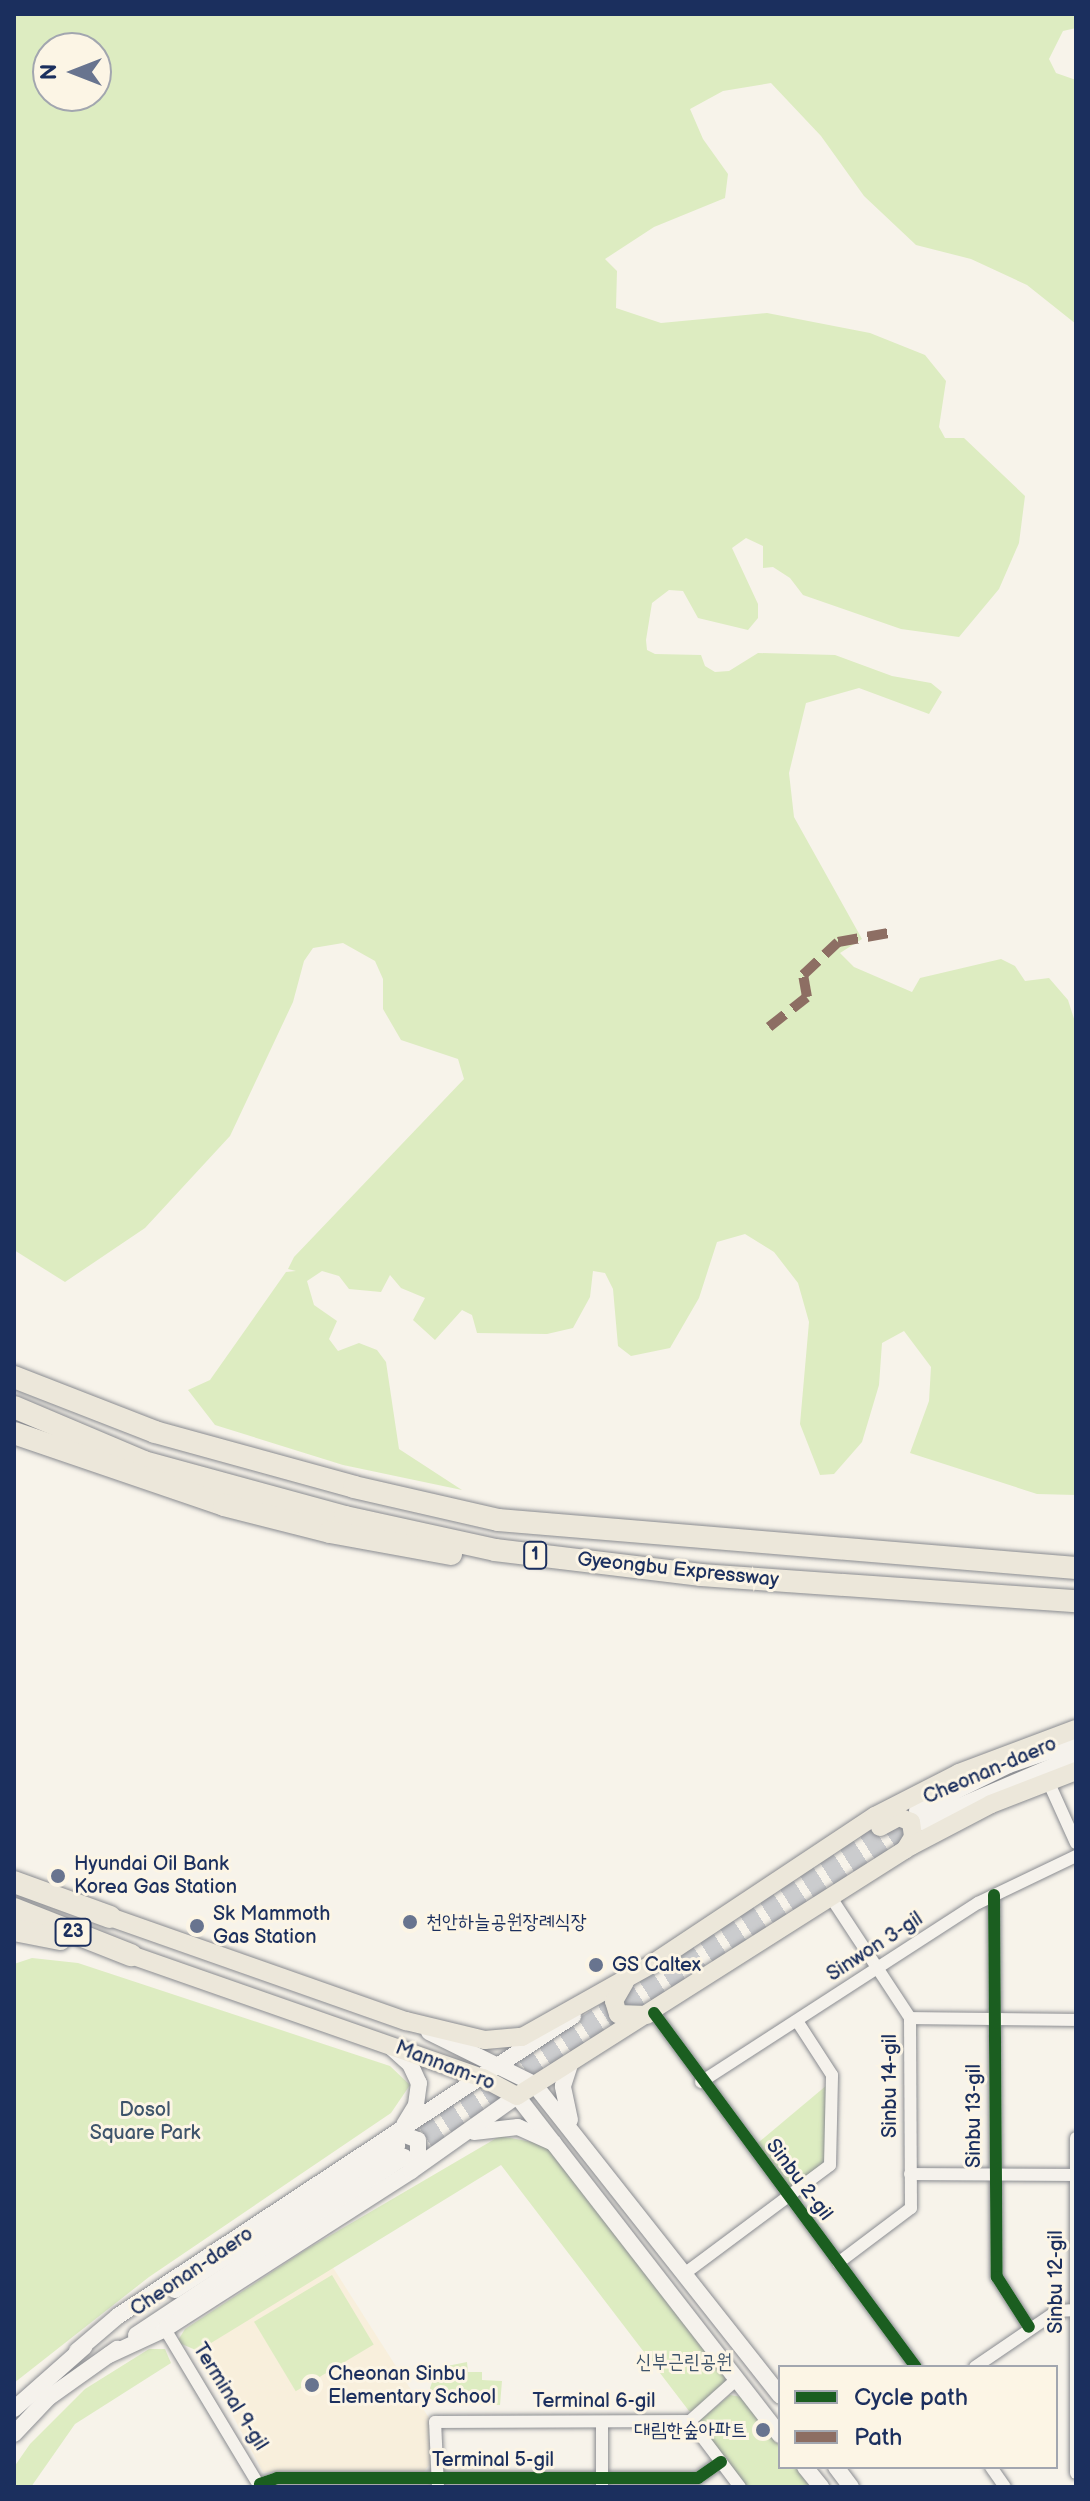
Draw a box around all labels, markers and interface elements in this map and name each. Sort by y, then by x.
north arrow [32,32,112,112]
text: N [36,64,63,80]
road number: 1 [523,1541,547,1569]
street label: Gyeongbu Expressway [576,1547,780,1593]
street label: Cheonan-daero [920,1732,1060,1810]
place label: Hyundai Oil Bank Korea Gas Station [74,1852,237,1899]
marker: Hyundai Oil Bank Korea Gas Station [49,1867,67,1885]
place label: Sk Mammoth Gas Station [213,1902,330,1949]
street label: Sinwon 3-gil [823,1907,927,1987]
place label: 천안하늘공원장례식장 [426,1910,587,1934]
marker: 천안하늘공원장례식장 [401,1913,419,1931]
marker: Sk Mammoth Gas Station [188,1917,206,1935]
road number: 23 [53,1918,93,1946]
place label: GS Caltex [612,1953,701,1977]
marker: GS Caltex [587,1956,605,1974]
street label: Sinbu 14-gil [878,2034,902,2138]
street label: Mannam-ro [392,2036,498,2096]
street label: Sinbu 13-gil [962,2064,986,2168]
park label: Dosol Square Park [90,2099,200,2146]
street label: Sinbu 2-gil [761,2135,837,2225]
street label: Cheonan-daero [126,2222,258,2322]
street label: Sinbu 12-gil [1044,2230,1068,2334]
street label: Terminal 9-gil [187,2339,273,2455]
park label: 신부근린공원 [636,2350,732,2374]
place label: Cheonan Sinbu Elementary School [328,2362,498,2409]
legend [778,2365,1058,2469]
marker: Cheonan Sinbu Elementary School [303,2376,321,2394]
text: Cycle path [854,2383,968,2412]
street label: Terminal 6-gil [533,2389,655,2413]
place label: 대림한숲아파트 [634,2418,747,2442]
marker: 대림한숲아파트 [754,2421,772,2439]
text: Path [854,2423,902,2452]
street label: Terminal 5-gil [432,2448,554,2472]

